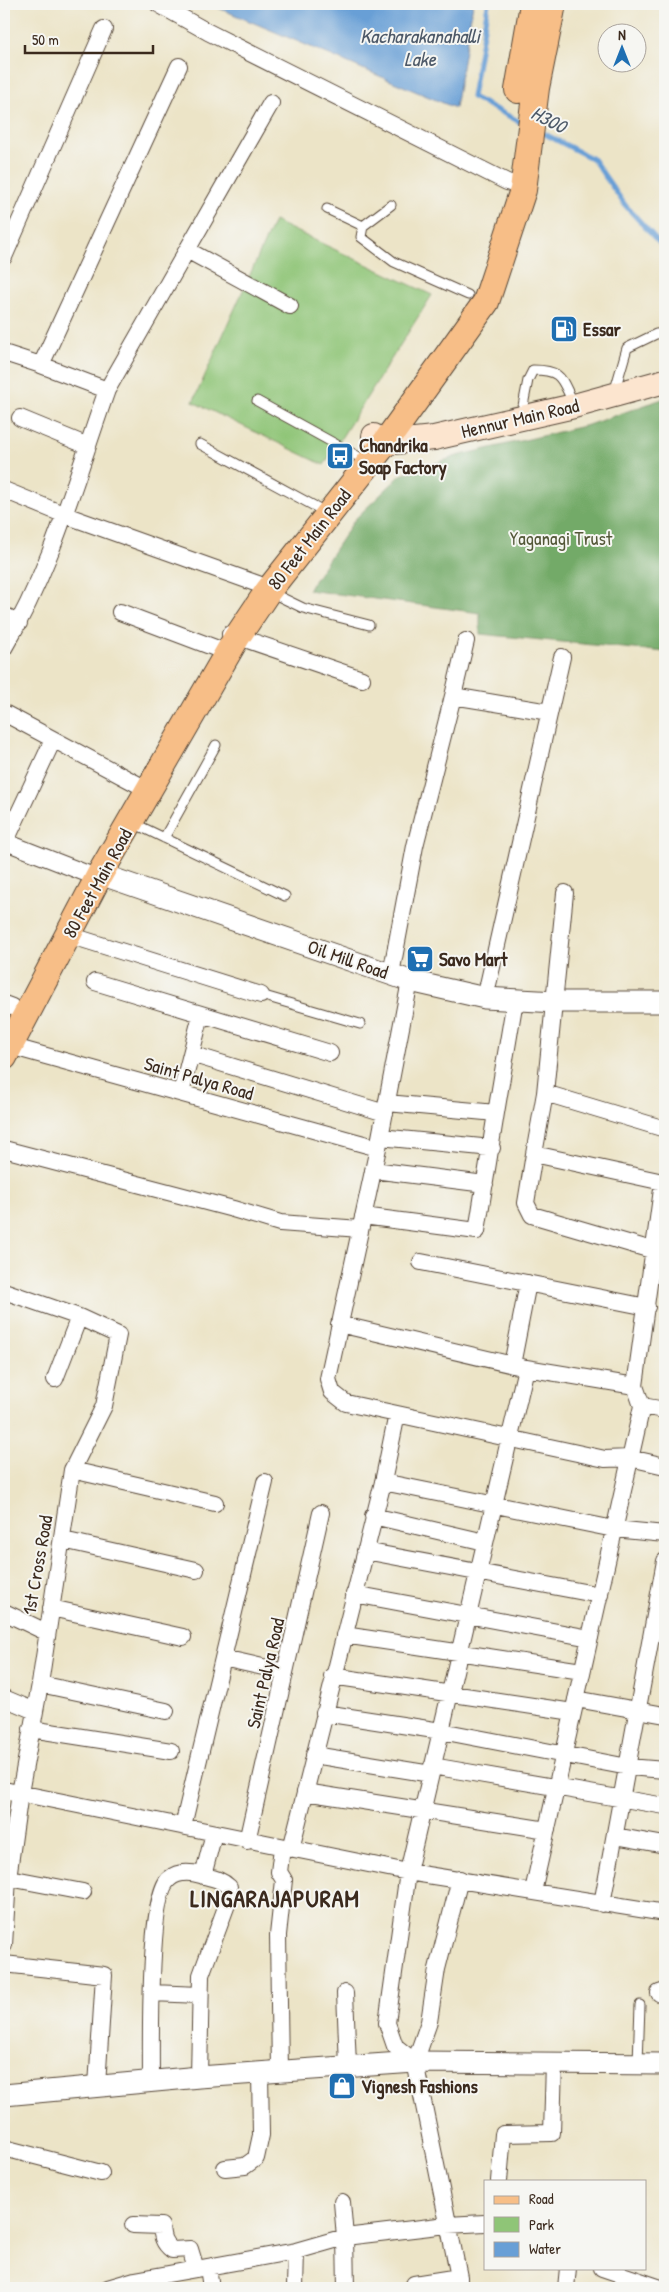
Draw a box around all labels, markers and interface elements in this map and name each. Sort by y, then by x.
scale bar [25,22,152,54]
water label: Kacharakanahalli Lake [360,22,483,72]
north arrow [596,22,646,72]
text: N [618,25,626,44]
text: 50 m [32,29,59,50]
water label: H300 [527,99,573,140]
fuel station icon: Essar [549,314,579,344]
place label: Essar [583,316,621,342]
street label: Hennur Main Road [459,392,582,444]
place label: Chandrika Soap Factory [359,432,447,481]
bus stop icon: Chandrika Soap Factory [325,441,355,471]
street label: 80 Feet Main Road [261,483,357,595]
park label: Yaganagi Trust [510,525,613,551]
street label: 80 Feet Main Road [56,823,138,942]
street label: Oil Mill Road [304,933,392,985]
supermarket icon: Savo Mart [405,944,435,974]
place label: Savo Mart [439,946,509,972]
street label: Saint Palya Road [141,1050,257,1106]
street label: 1st Cross Road [15,1513,59,1617]
street label: Saint Palya Road [240,1615,290,1731]
district label: LINGARAJAPURAM [190,1882,360,1914]
shop icon: Vignesh Fashions [327,2071,357,2101]
place label: Vignesh Fashions [361,2073,479,2100]
legend [484,2180,646,2270]
text: Road [529,2188,554,2209]
text: Park [529,2214,554,2235]
text: Water [529,2238,561,2259]

